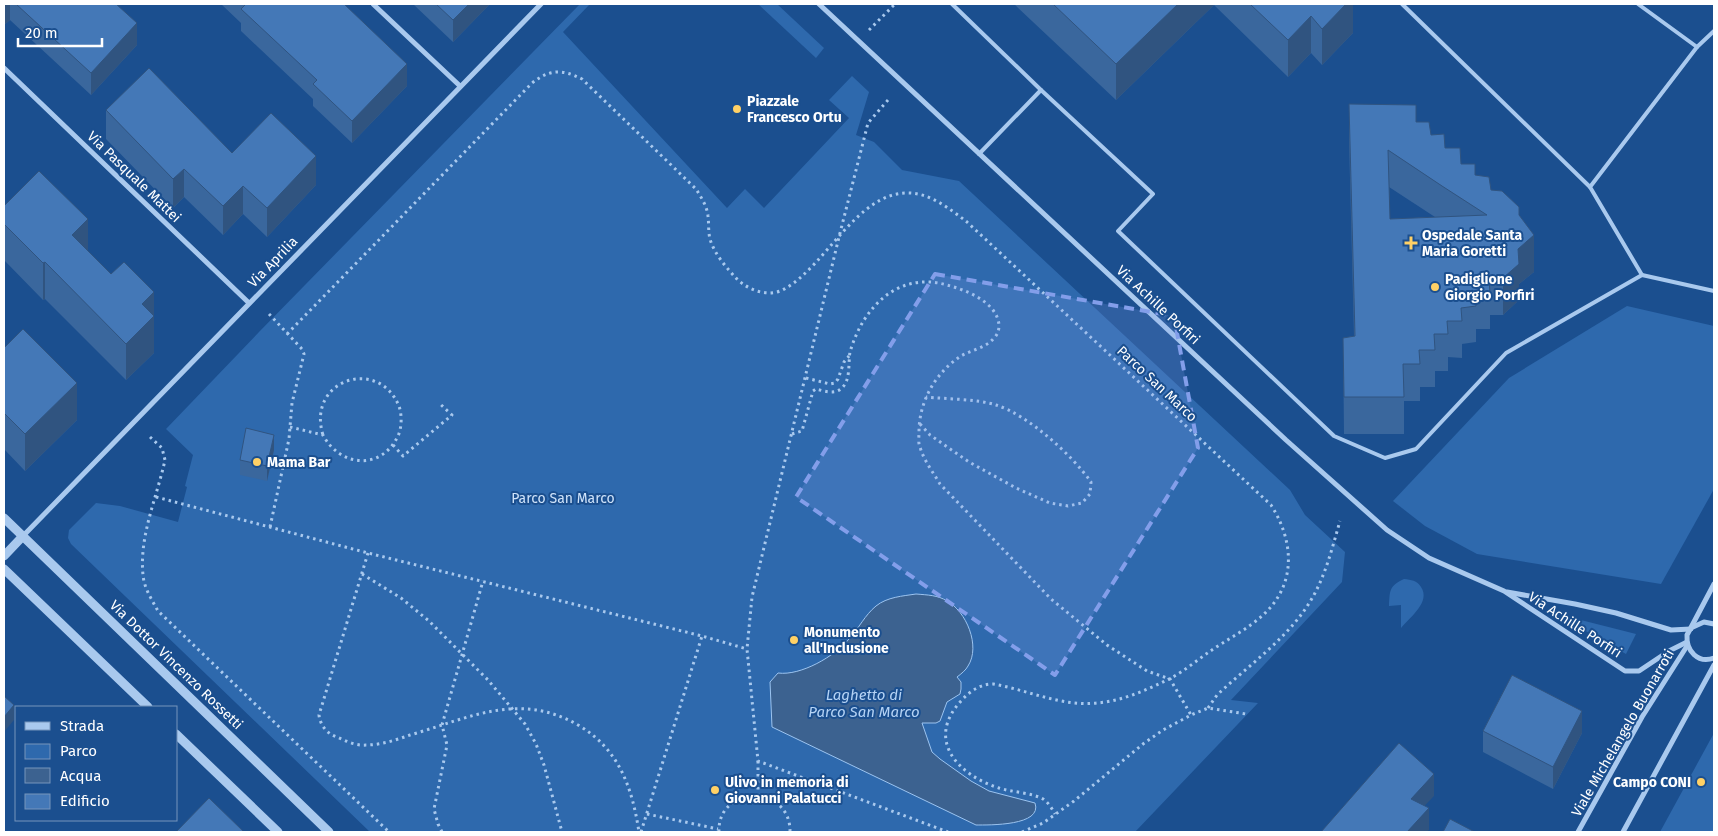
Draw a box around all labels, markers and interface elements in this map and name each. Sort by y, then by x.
scale bar [18,15,101,47]
text: 20 m [25,24,58,42]
place label: Piazzale Francesco Ortu [747,93,842,126]
marker: Piazzale Francesco Ortu [731,103,743,115]
street label: Via Pasquale Mattei [84,128,184,226]
place label: Ospedale Santa Maria Goretti [1422,227,1523,260]
street label: Via Aprilia [245,233,301,291]
marker: Ospedale Santa Maria Goretti [1404,236,1418,250]
street label: Via Achille Porfiri [1113,262,1203,348]
place label: Padiglione Giorgio Porfiri [1445,271,1535,304]
marker: Padiglione Giorgio Porfiri [1429,281,1441,293]
street label: Parco San Marco [1113,342,1201,426]
place label: Mama Bar [267,454,331,471]
marker: Mama Bar [251,456,263,468]
park label: Parco San Marco [511,490,615,507]
street label: Via Achille Porfiri [1525,588,1625,662]
street label: Via Dottor Vincenzo Rossetti [106,597,246,733]
place label: Monumento all'Inclusione [804,624,889,657]
marker: Monumento all'Inclusione [788,634,800,646]
street label: Viale Michelangelo Buonarroti [1568,646,1678,820]
water label: Laghetto di Parco San Marco [808,686,920,721]
legend [15,706,178,821]
text: Strada [60,717,104,735]
text: Parco [60,742,97,760]
text: Acqua [60,767,101,785]
place label: Ulivo in memoria di Giovanni Palatucci [725,774,849,807]
place label: Campo CONI [1613,774,1691,791]
marker: Campo CONI [1695,776,1707,788]
marker: Ulivo in memoria di Giovanni Palatucci [709,784,721,796]
text: Edificio [60,792,110,810]

